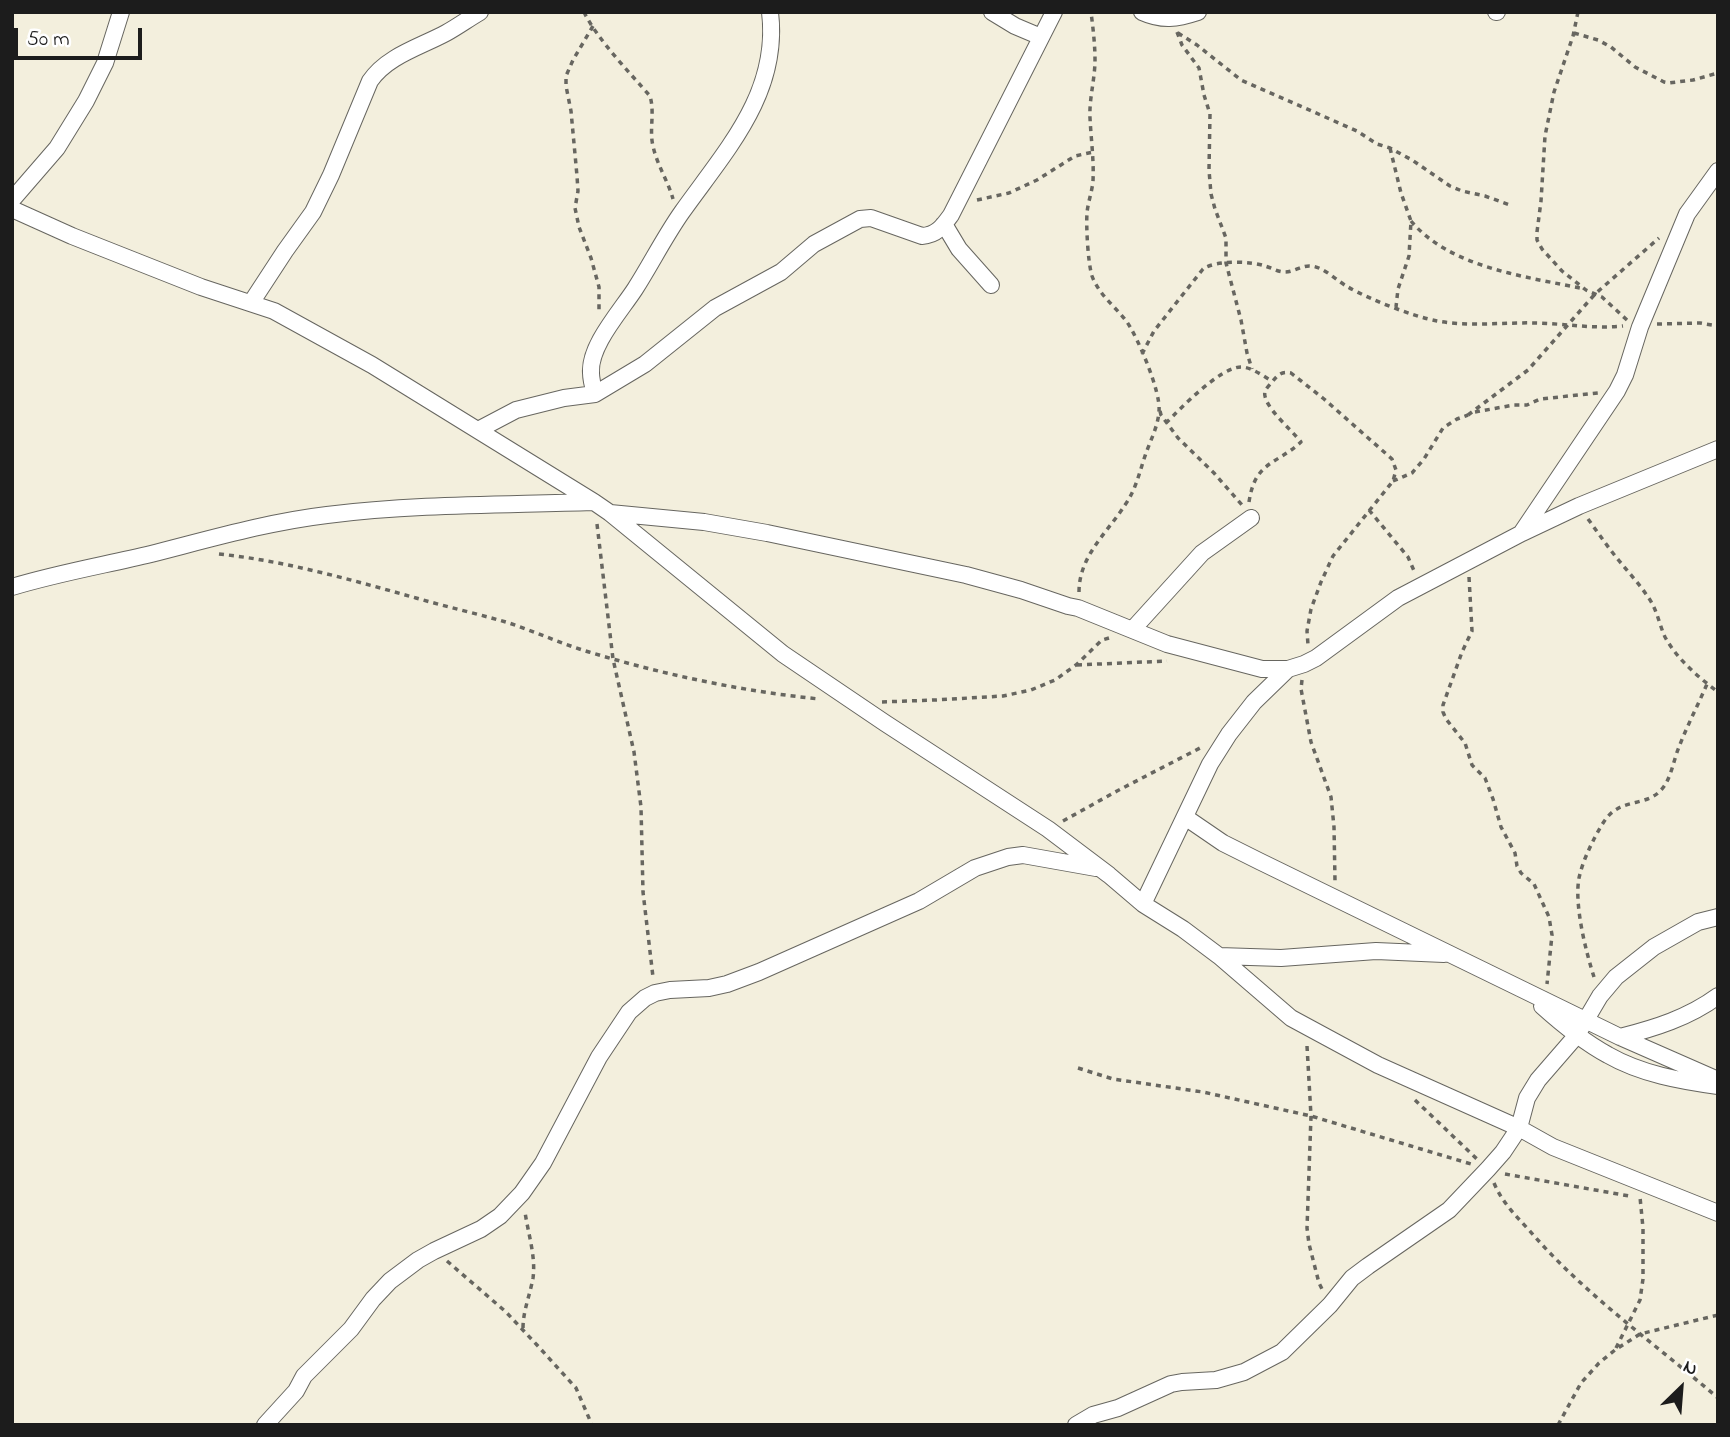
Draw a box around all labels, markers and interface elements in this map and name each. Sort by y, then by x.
scale bar [18,14,145,58]
text: 50 m [27,25,70,55]
north arrow [1646,1353,1716,1423]
text: N [1679,1354,1702,1383]

